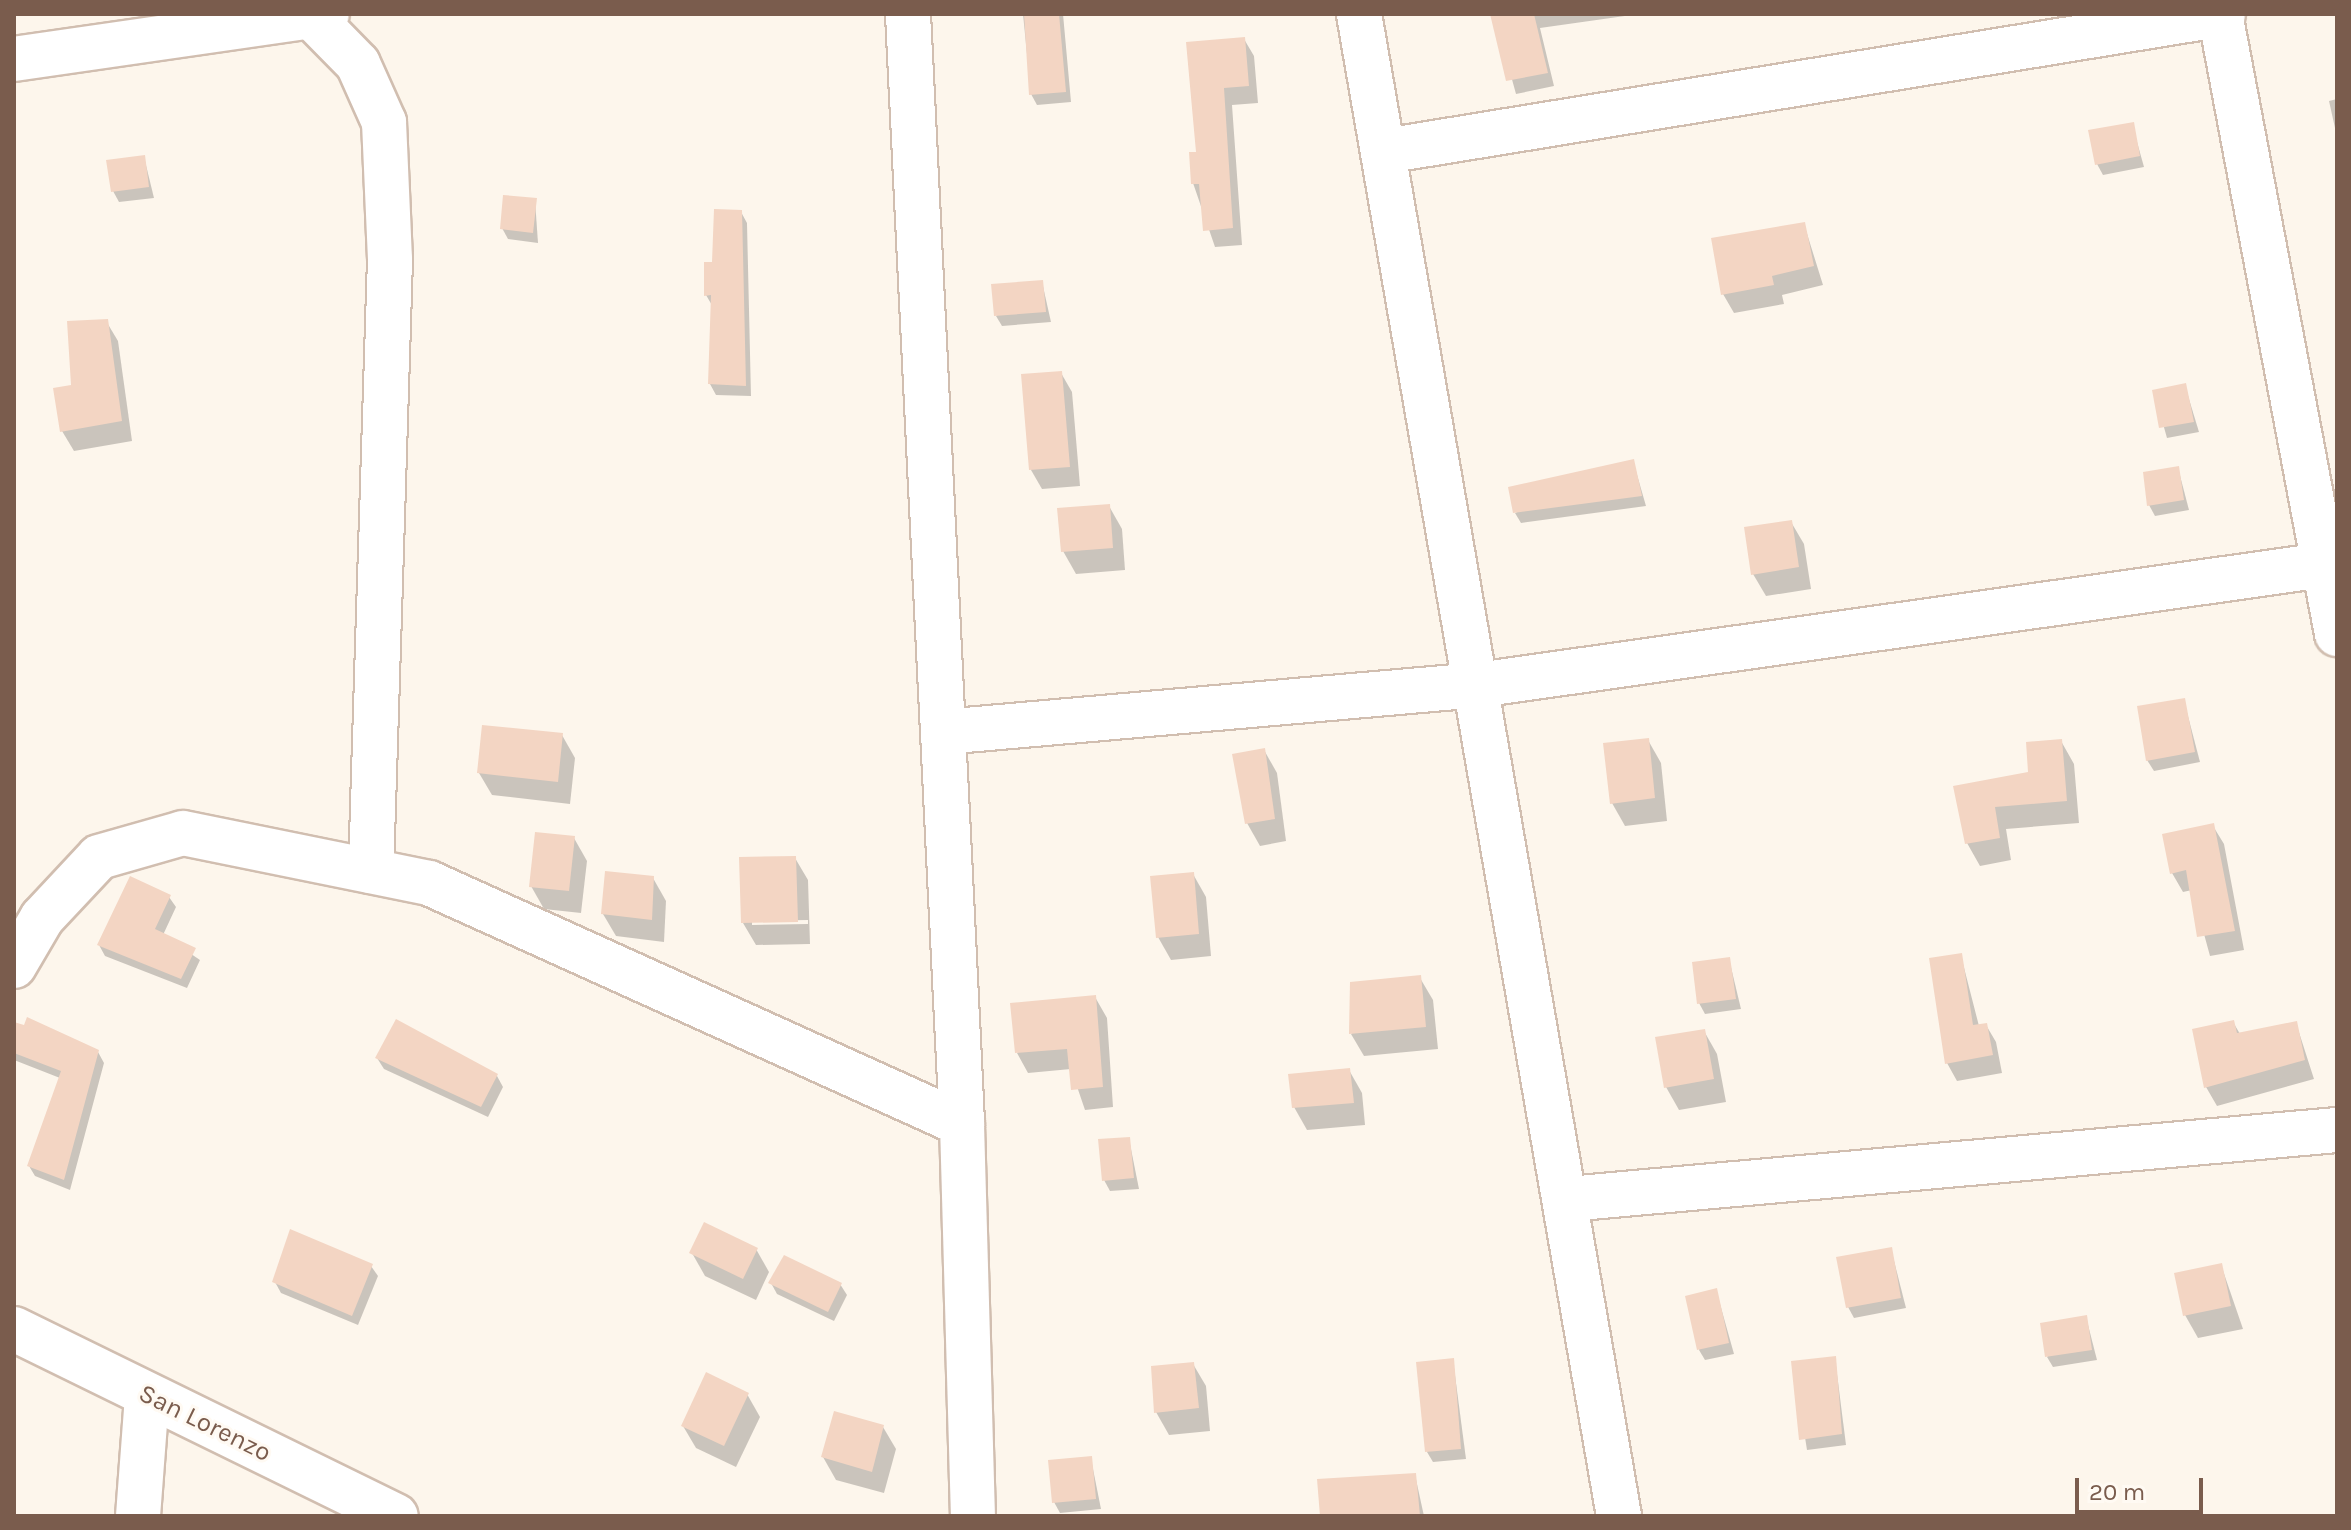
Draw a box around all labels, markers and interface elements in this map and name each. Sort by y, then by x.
street label: San Lorenzo [134,1378,276,1468]
scale bar [2079,1462,2207,1512]
text: 20 m [2089,1478,2145,1506]

